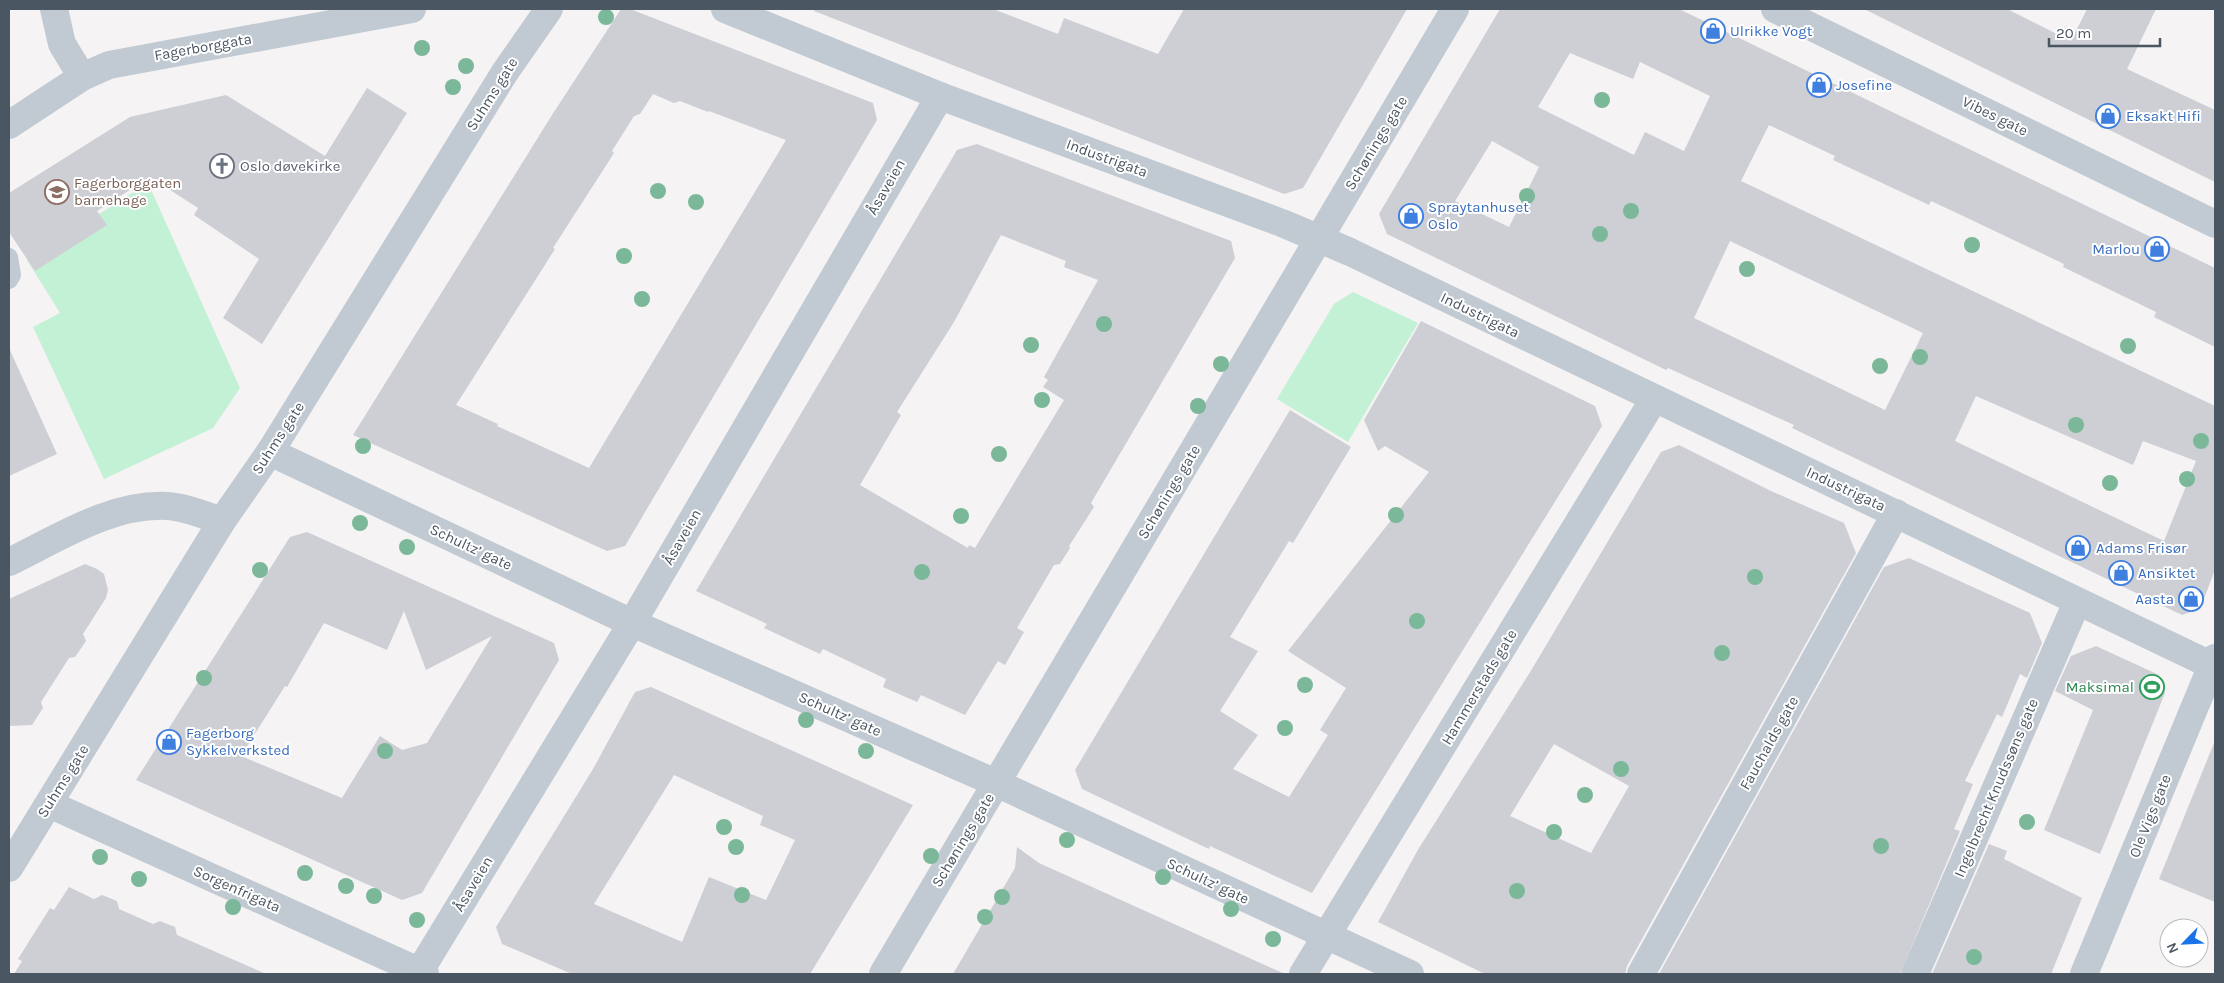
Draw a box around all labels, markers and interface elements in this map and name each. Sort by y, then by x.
scale bar [2049,15,2160,47]
shop icon: Ulrikke Vogt [1700,18,1726,44]
place label: Ulrikke Vogt [1730,22,1813,40]
text: 20 m [2056,24,2091,42]
street label: Fagerborggata [153,30,253,64]
street label: Suhms gate [462,54,522,134]
shop icon: Josefine [1806,72,1832,98]
place label: Josefine [1836,76,1892,94]
street label: Vibes gate [1959,92,2031,140]
street label: Schønings gate [1341,93,1411,193]
shop icon: Eksakt Hifi [2095,103,2121,129]
place label: Eksakt Hifi [2126,107,2201,125]
street label: Industrigata [1064,135,1150,181]
church icon: Oslo døvekirke [209,153,235,179]
street label: Åsaveien [863,156,909,218]
place label: Oslo døvekirke [240,157,340,175]
place label: Fagerborggaten barnehage [74,174,181,209]
school or university icon: Fagerborggaten barnehage [44,179,70,205]
place label: Spraytanhuset Oslo [1428,198,1529,233]
shop icon: Spraytanhuset Oslo [1398,203,1424,229]
shop icon: Marlou [2144,236,2170,262]
place label: Marlou [2092,240,2140,258]
street label: Industrigata [1438,288,1522,342]
street label: Suhms gate [248,398,308,478]
street label: Schønings gate [1134,442,1204,542]
street label: Industrigata [1804,463,1888,515]
street label: Åsaveien [659,506,705,568]
street label: Schultz’ gate [427,520,515,574]
shop icon: Adams Frisør [2065,535,2091,561]
place label: Adams Frisør [2096,539,2187,557]
shop icon: Ansiktet [2108,560,2134,586]
place label: Ansiktet [2138,564,2196,582]
shop icon: Aasta [2178,586,2204,612]
place label: Aasta [2135,590,2174,608]
street label: Hammerstads gate [1437,626,1521,748]
sports icon: Maksimal [2139,674,2165,700]
place label: Maksimal [2066,678,2134,696]
street label: Schultz’ gate [796,688,884,740]
street label: Fauchalds gate [1736,693,1802,793]
street label: Ingelbrecht Knudssøns gate [1950,696,2042,880]
place label: Fagerborg Sykkelverksted [186,724,290,759]
shop icon: Fagerborg Sykkelverksted [156,729,182,755]
street label: Suhms gate [33,741,93,821]
street label: Ole Vigs gate [2125,772,2175,860]
street label: Schønings gate [928,790,998,890]
street label: Åsaveien [450,853,496,915]
street label: Schultz’ gate [1164,854,1252,908]
street label: Sorgenfrigata [191,862,283,916]
north arrow [2159,918,2209,968]
text: N [2163,940,2182,956]

